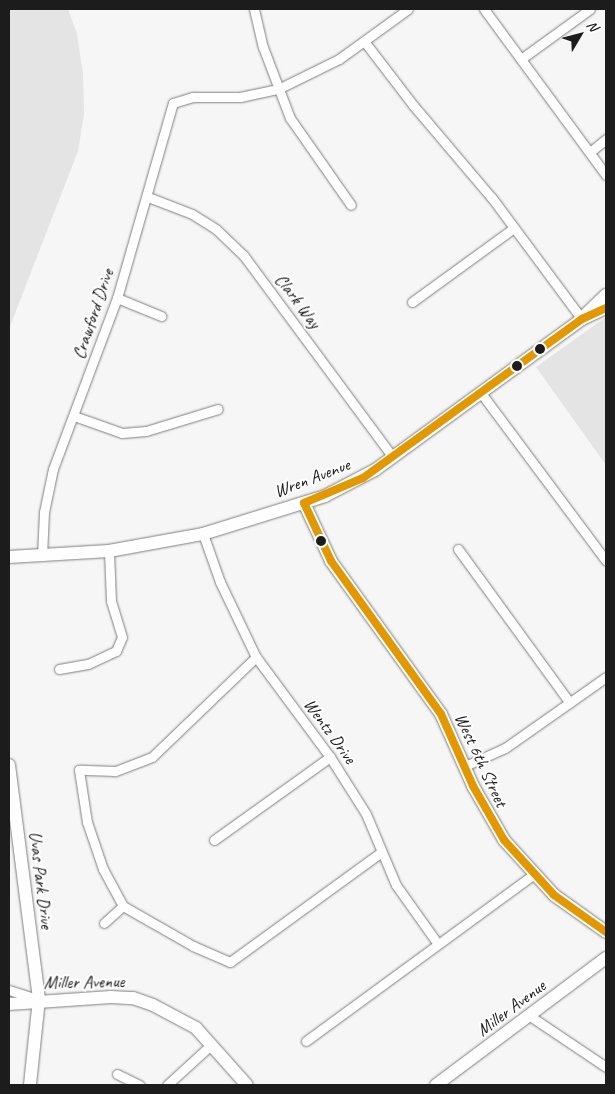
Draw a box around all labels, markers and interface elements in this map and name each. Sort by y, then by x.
north arrow [555,10,605,60]
text: N [583,17,602,34]
street label: Crawford Drive [68,266,118,362]
street label: Clark Way [270,269,326,333]
unlabelled marker [535,344,545,354]
unlabelled marker [512,361,522,371]
street label: Wren Avenue [271,454,353,502]
unlabelled marker [316,536,326,546]
street label: Wentz Drive [299,694,361,768]
street label: West 6th Street [450,710,512,810]
street label: Uvas Park Drive [24,830,58,930]
street label: Miller Avenue [43,970,125,994]
street label: Miller Avenue [472,975,550,1041]

